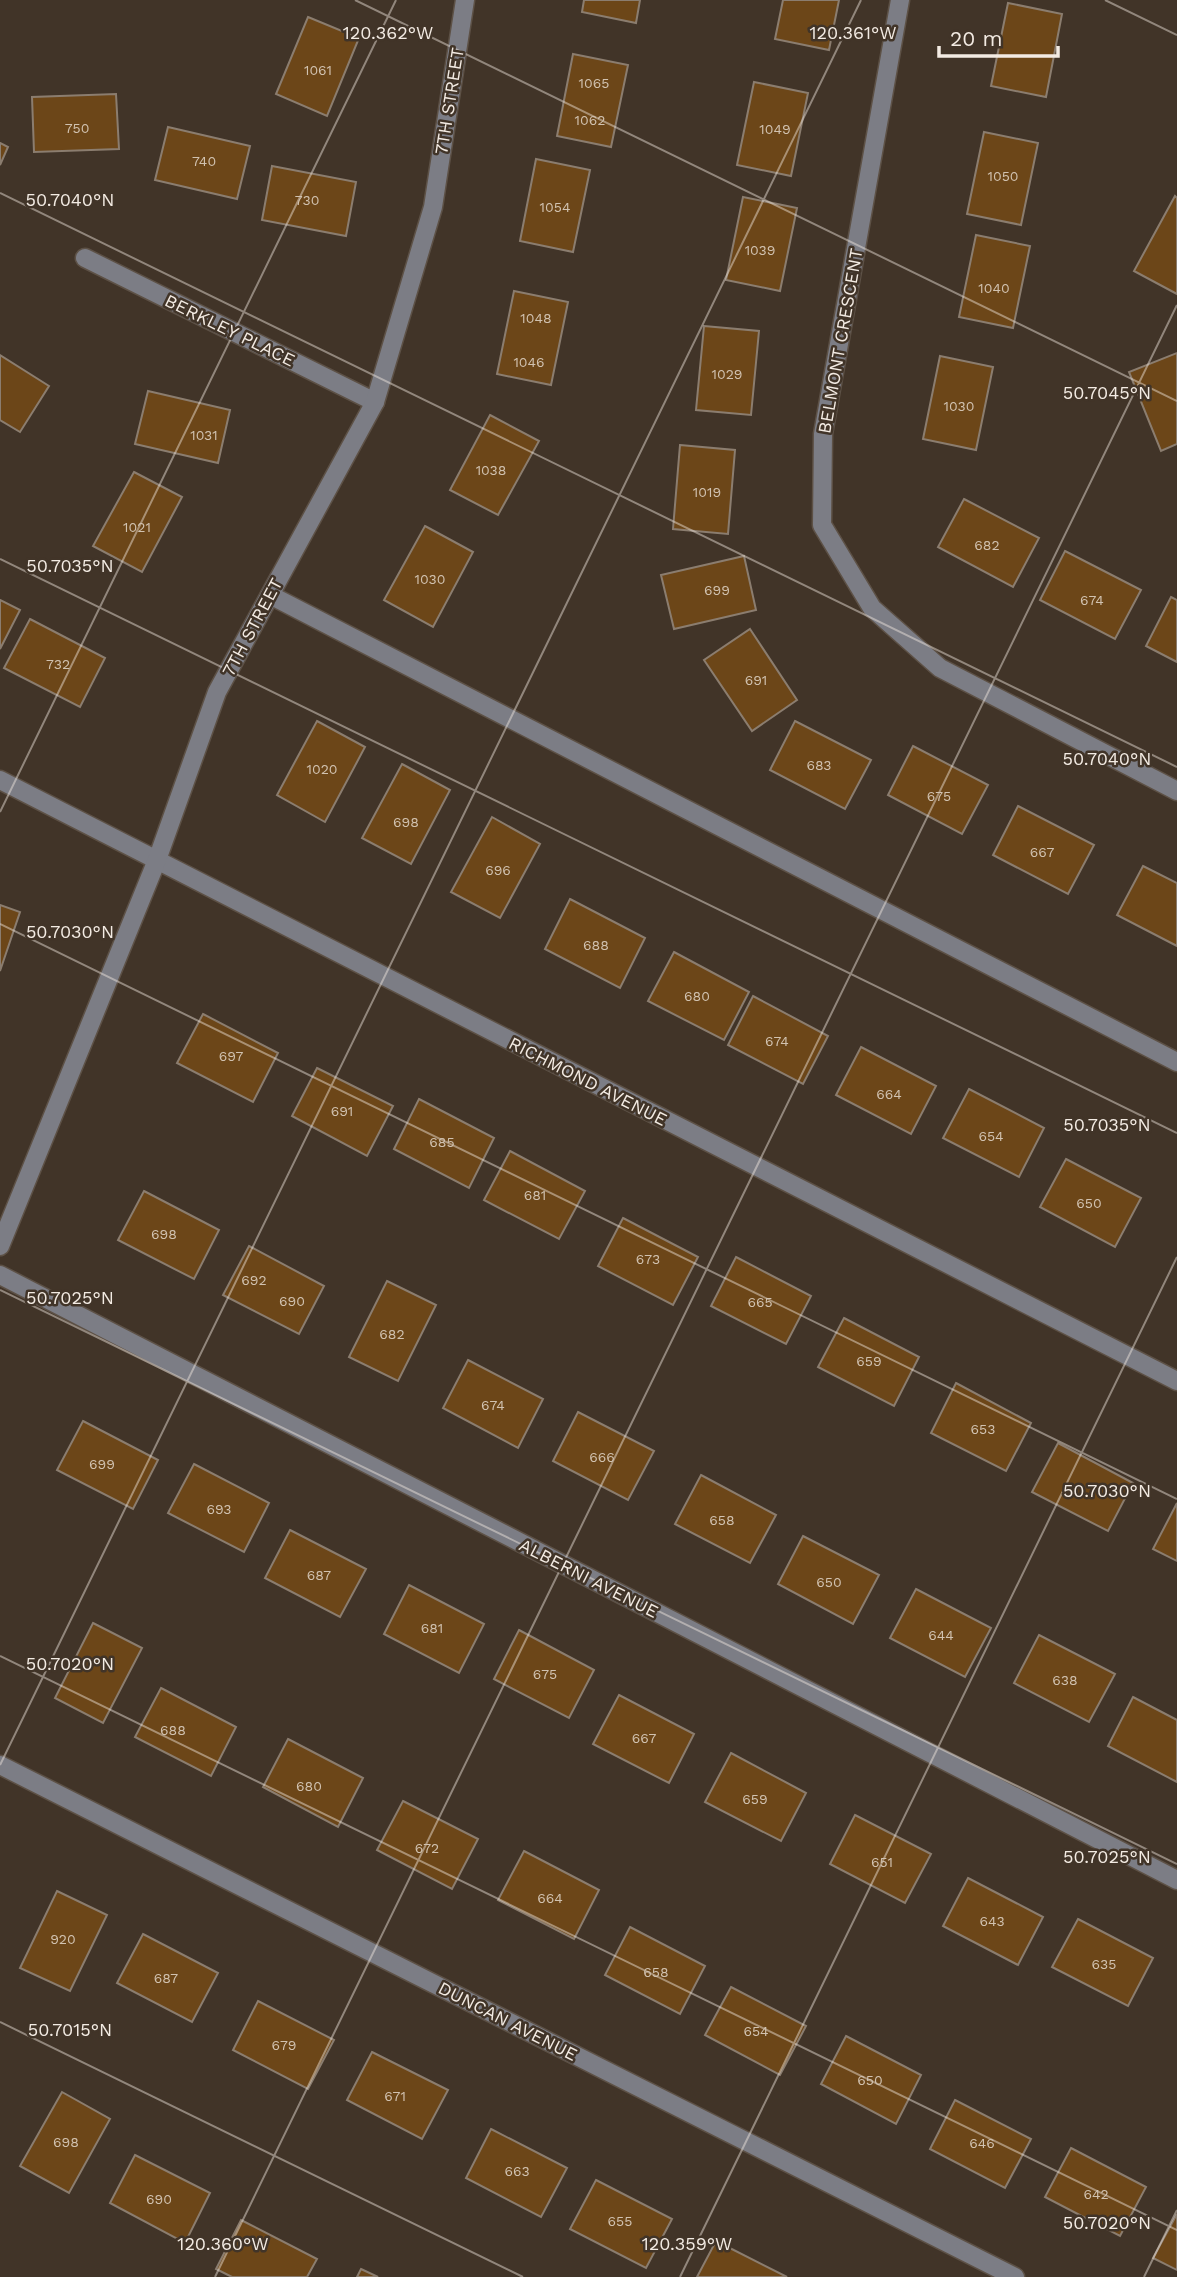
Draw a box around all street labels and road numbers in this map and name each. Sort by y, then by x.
street label: 7TH STREET [430,46,468,156]
street label: BELMONT CRESCENT [813,247,867,435]
street label: BERKLEY PLACE [162,289,298,371]
street label: 7TH STREET [217,574,287,680]
street label: RICHMOND AVENUE [505,1032,671,1130]
street label: ALBERNI AVENUE [516,1534,662,1622]
street label: DUNCAN AVENUE [435,1977,581,2065]

